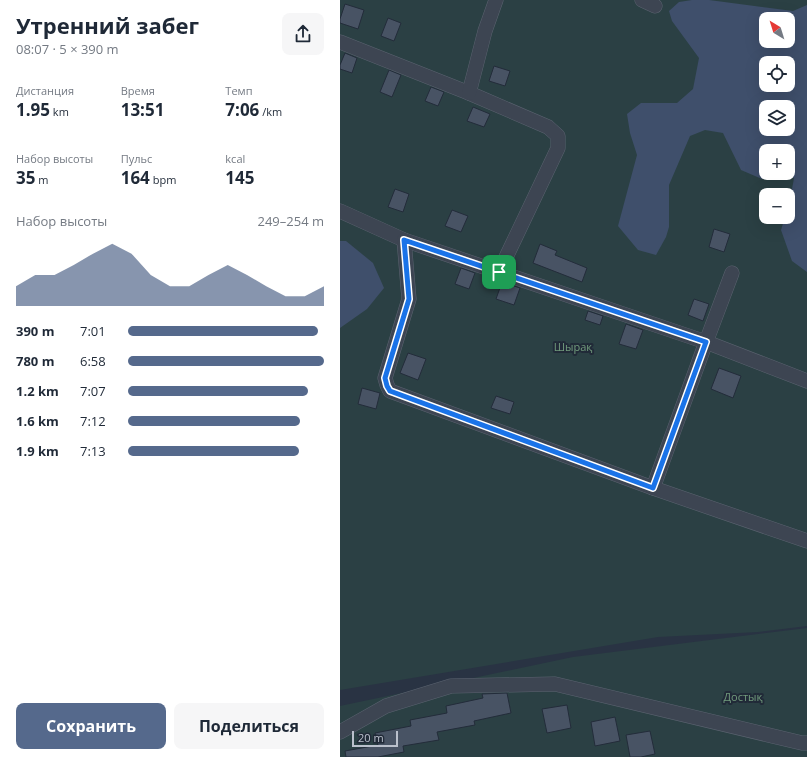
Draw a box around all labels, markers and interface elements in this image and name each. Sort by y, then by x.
text: Утренний забег [16,10,199,40]
north arrow [759,12,795,48]
map controls [759,12,795,224]
button: share [282,13,324,55]
text: 08:07 · 5 × 390 m [16,40,119,58]
button: locate [759,56,795,92]
text: Дистанция [16,83,74,98]
text: Время [121,83,155,98]
text: Темп [225,83,252,98]
text: 1.95 [16,98,50,121]
text: 13:51 [121,98,164,121]
text: 7:06 [225,98,259,121]
button: layers [759,100,795,136]
text: km [50,104,69,119]
text: /km [259,104,282,119]
button: + [759,144,795,180]
text: Набор высоты [16,151,93,166]
text: Пульс [121,151,152,166]
text: kcal [225,151,245,166]
text: 35 [16,166,35,189]
text: 164 [121,166,150,189]
text: 145 [225,166,255,189]
text: m [35,172,49,187]
text: bpm [150,172,176,187]
button: − [759,188,795,224]
text: Набор высоты [16,212,107,230]
text: 249–254 m [257,212,324,230]
pin [482,255,516,289]
icon: arrive [488,261,510,283]
text: 390 m [16,322,54,340]
text: 7:01 [80,322,106,340]
park label: Шырақ [554,339,592,354]
text: 780 m [16,352,54,370]
text: 6:58 [80,352,106,370]
text: 1.2 km [16,382,59,400]
text: 7:07 [80,382,106,400]
text: 1.6 km [16,412,59,430]
text: 7:12 [80,412,106,430]
text: 1.9 km [16,442,59,460]
text: 7:13 [80,442,106,460]
park label: Достық [723,689,763,704]
button: Сохранить [16,703,166,749]
button: Поделиться [174,703,324,749]
scale bar [352,729,398,748]
text: 20 m [358,730,384,745]

